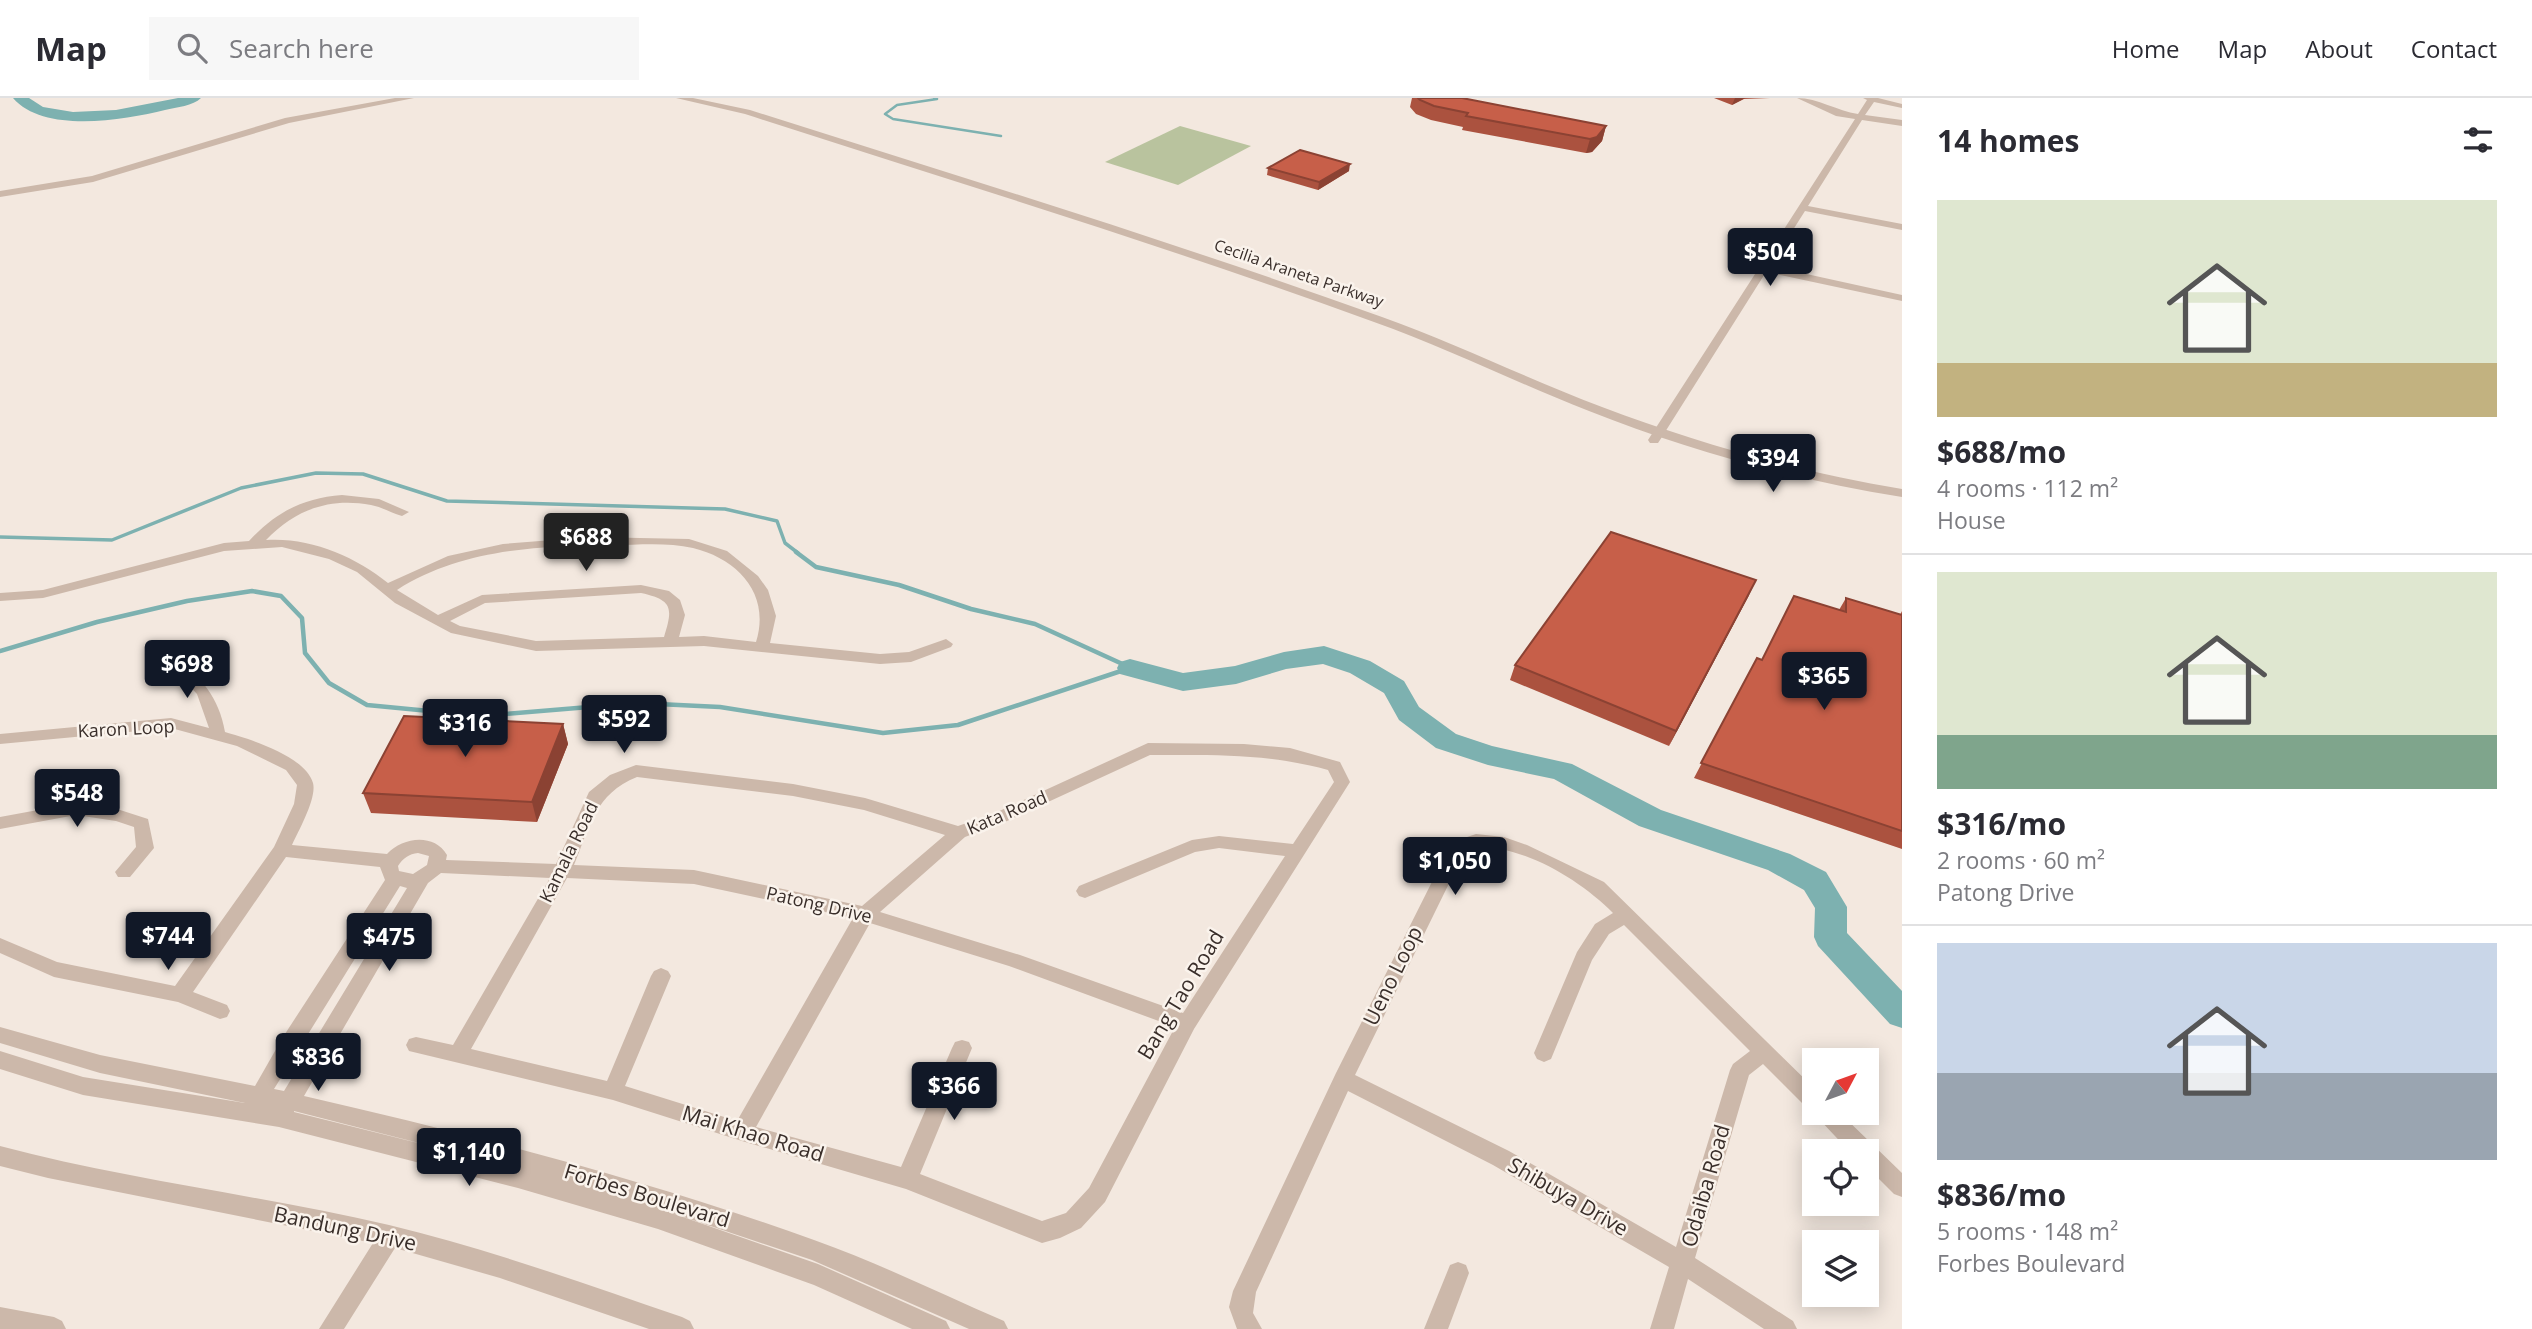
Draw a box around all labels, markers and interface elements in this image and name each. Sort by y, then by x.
search box [149,17,639,80]
text: Map [35,26,107,71]
icon: search [173,29,211,67]
text: Search here [229,30,374,66]
text: Home [2112,32,2180,65]
text: Map [2218,32,2267,65]
text: About [2305,32,2373,65]
text: Contact [2411,32,2497,65]
text: 14 homes [1937,120,2080,161]
icon: filters [2459,121,2497,159]
pin: $504 [1729,228,1811,288]
street label: Cecilia Araneta Parkway [1211,234,1388,313]
text: $504 [1744,235,1796,267]
icon: home [2154,245,2280,371]
text: $688/mo [1937,431,2066,472]
pin: $394 [1732,434,1814,494]
text: $394 [1747,441,1799,473]
text: 4 rooms · 112 m² [1937,472,2118,504]
text: House [1937,504,2006,536]
pin: $688 [545,514,627,573]
text: $688 [560,520,612,552]
icon: home [2154,617,2280,743]
pin: $698 [146,640,228,700]
text: $698 [161,647,213,679]
pin: $365 [1783,652,1865,712]
text: $365 [1798,659,1850,691]
pin: $592 [583,696,665,755]
pin: $316 [424,700,506,759]
text: $592 [598,702,650,734]
text: $316 [439,706,491,738]
street label: Karon Loop [77,713,175,743]
pin: $548 [36,770,118,829]
text: $548 [51,776,103,808]
street label: Kata Road [963,784,1050,840]
street label: Kamala Road [533,797,603,906]
text: $316/mo [1937,803,2066,844]
pin: $1,050 [1398,838,1512,897]
text: $1,050 [1419,844,1491,876]
text: 2 rooms · 60 m² [1937,844,2105,876]
text: Patong Drive [1937,876,2075,908]
street label: Patong Drive [764,880,874,928]
pin: $744 [127,912,209,972]
pin: $475 [348,914,430,973]
text: $744 [142,919,194,951]
text: $475 [363,920,415,952]
street label: Ueno Loop [1356,921,1428,1030]
street label: Bang Tao Road [1130,925,1230,1064]
icon: home [2154,988,2280,1114]
pin: $836 [277,1034,359,1093]
text: $836 [292,1040,344,1072]
north arrow [1802,1048,1880,1125]
map controls [1802,1048,1879,1307]
pin: $366 [913,1062,995,1122]
text: $366 [928,1069,980,1101]
street label: Mai Khao Road [679,1098,828,1168]
street label: Odaiba Road [1674,1121,1736,1250]
pin: $1,140 [412,1128,526,1188]
text: $1,140 [433,1135,505,1167]
button: locate [1802,1139,1879,1216]
street label: Shibuya Drive [1503,1150,1634,1242]
street label: Forbes Boulevard [561,1157,734,1234]
text: $836/mo [1937,1174,2066,1215]
street label: Bandung Drive [271,1199,419,1257]
text: 5 rooms · 148 m² [1937,1215,2118,1247]
button: layers [1802,1230,1879,1307]
text: Forbes Boulevard [1937,1247,2125,1279]

